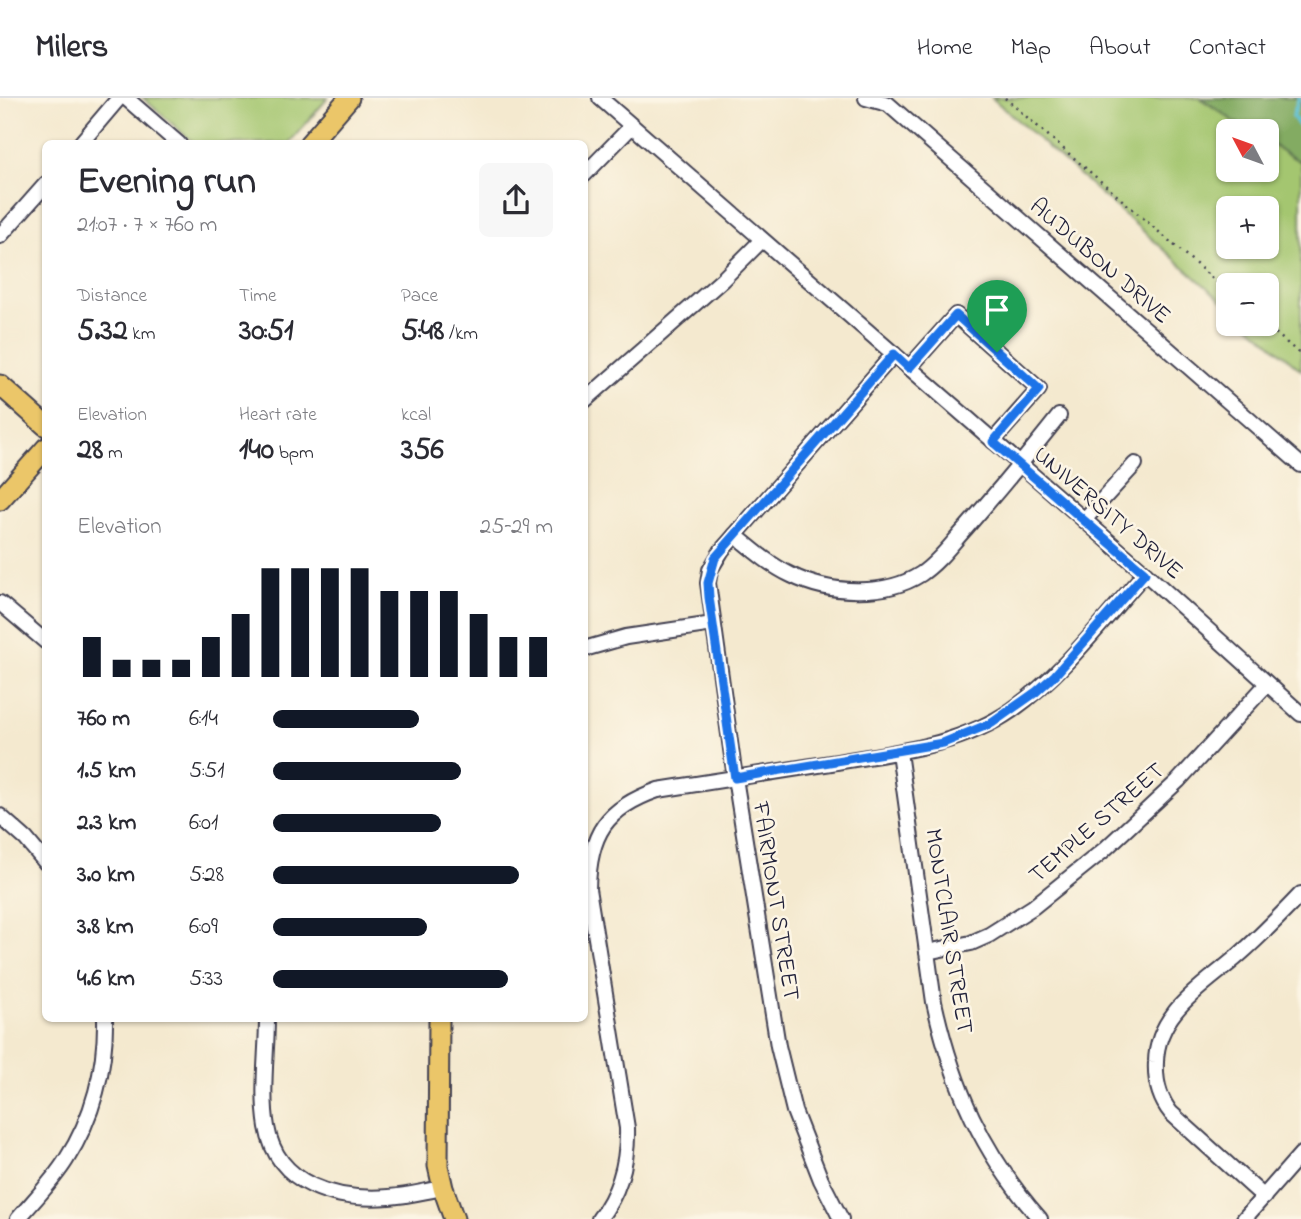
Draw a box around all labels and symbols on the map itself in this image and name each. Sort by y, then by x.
north arrow [1216,119,1279,182]
street label: AUDUBON DRIVE [1021,190,1178,333]
pin [967,280,1027,352]
street label: UNIVERSITY DRIVE [1025,439,1190,589]
street label: TEMPLE STREET [1022,755,1173,893]
street label: FAIRMONT STREET [741,798,808,1004]
street label: MONTCLAIR STREET [914,826,981,1037]

